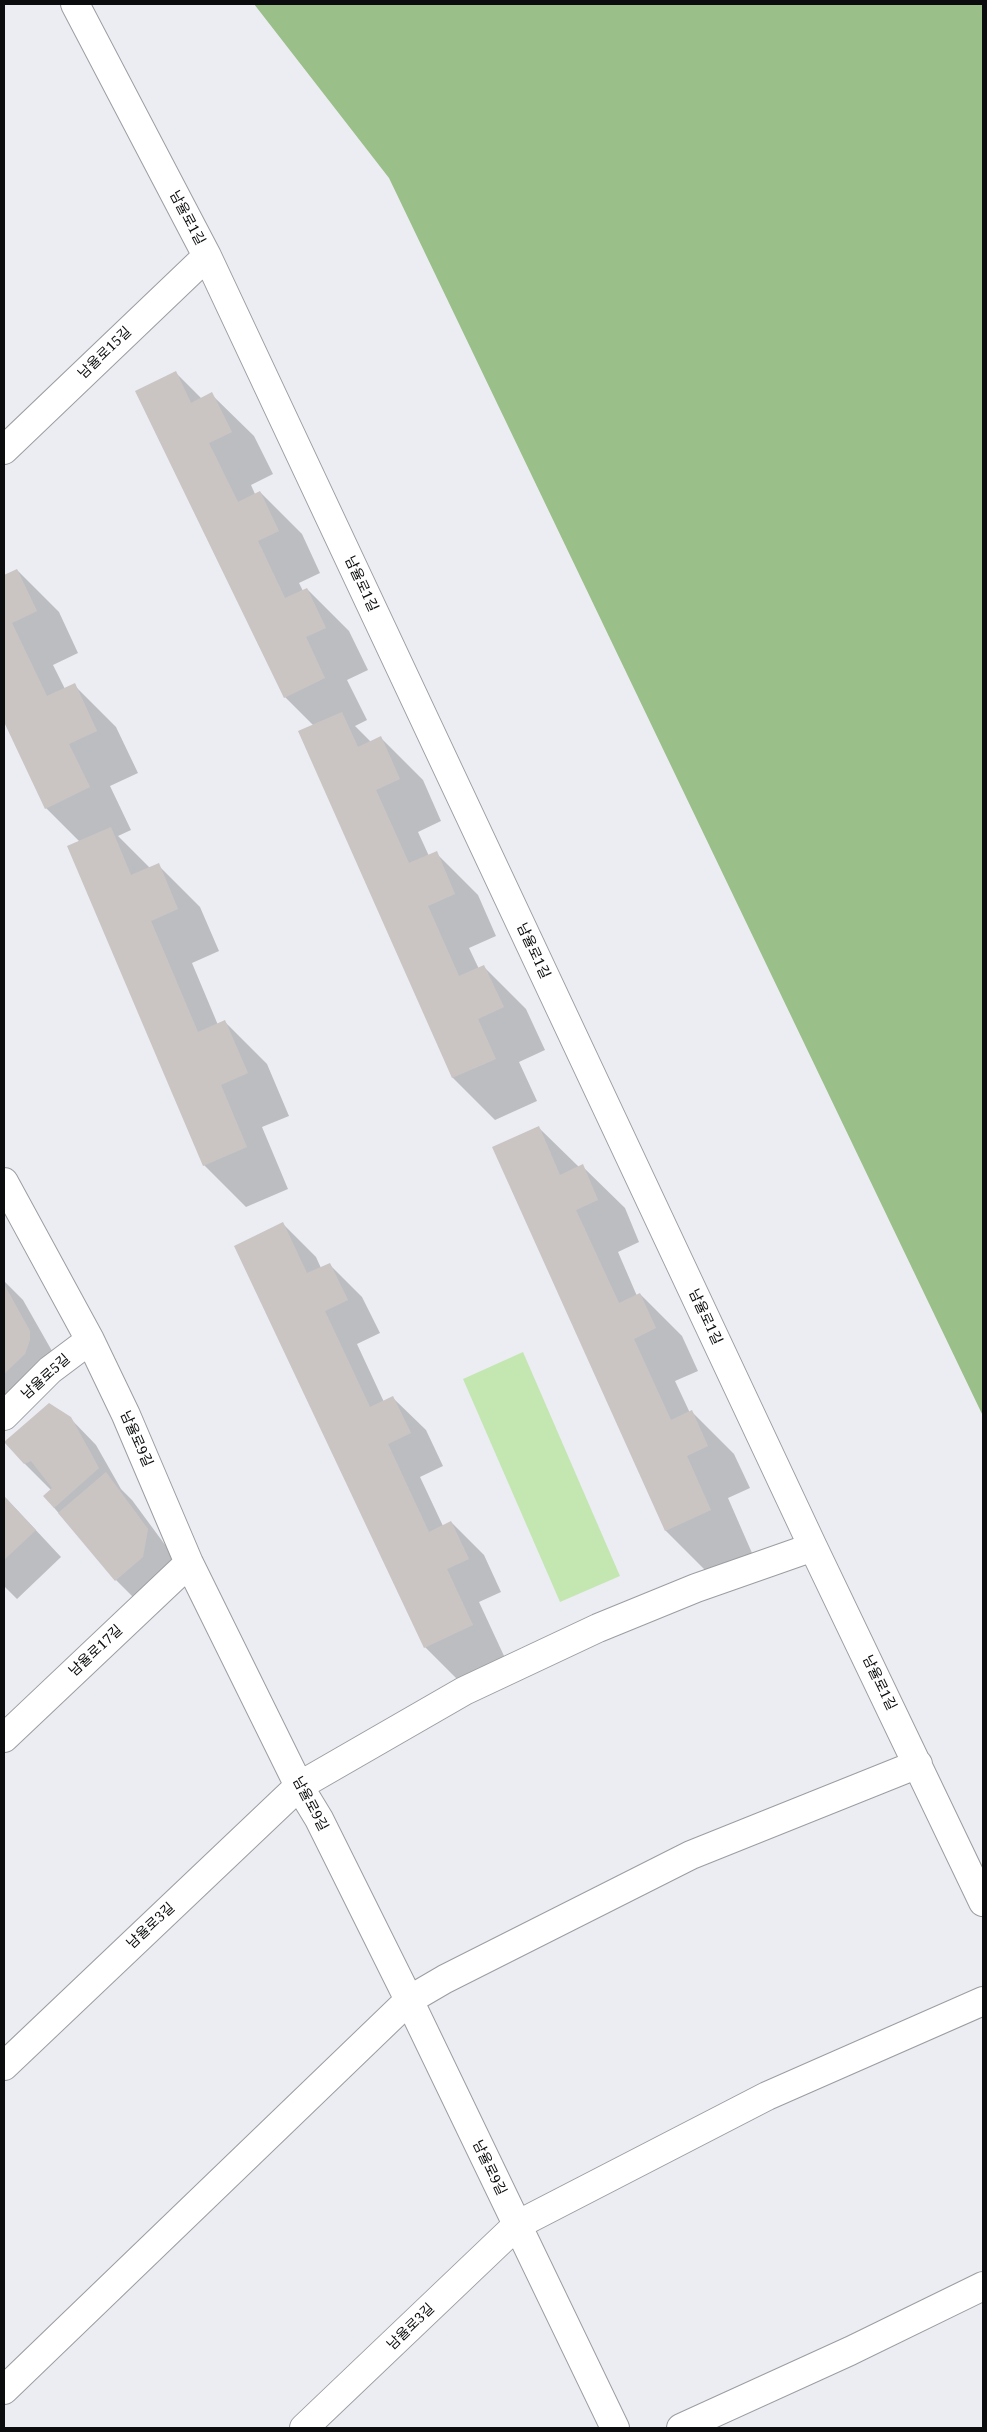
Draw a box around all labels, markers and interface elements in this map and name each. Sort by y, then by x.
street label: 남율로1길 [166,188,208,248]
street label: 남율로15길 [75,324,135,382]
street label: 남율로1길 [341,554,381,614]
street label: 남율로1길 [513,921,553,981]
street label: 남율로1길 [685,1287,725,1347]
street label: 남율로5길 [18,1351,74,1403]
street label: 남율로9길 [116,1408,156,1470]
street label: 남율로17길 [66,1622,126,1680]
street label: 남율로1길 [858,1653,900,1713]
street label: 남율로9길 [289,1774,331,1834]
street label: 남율로3길 [124,1900,178,1952]
street label: 남율로9길 [468,2138,510,2198]
street label: 남율로3길 [384,2300,438,2354]

